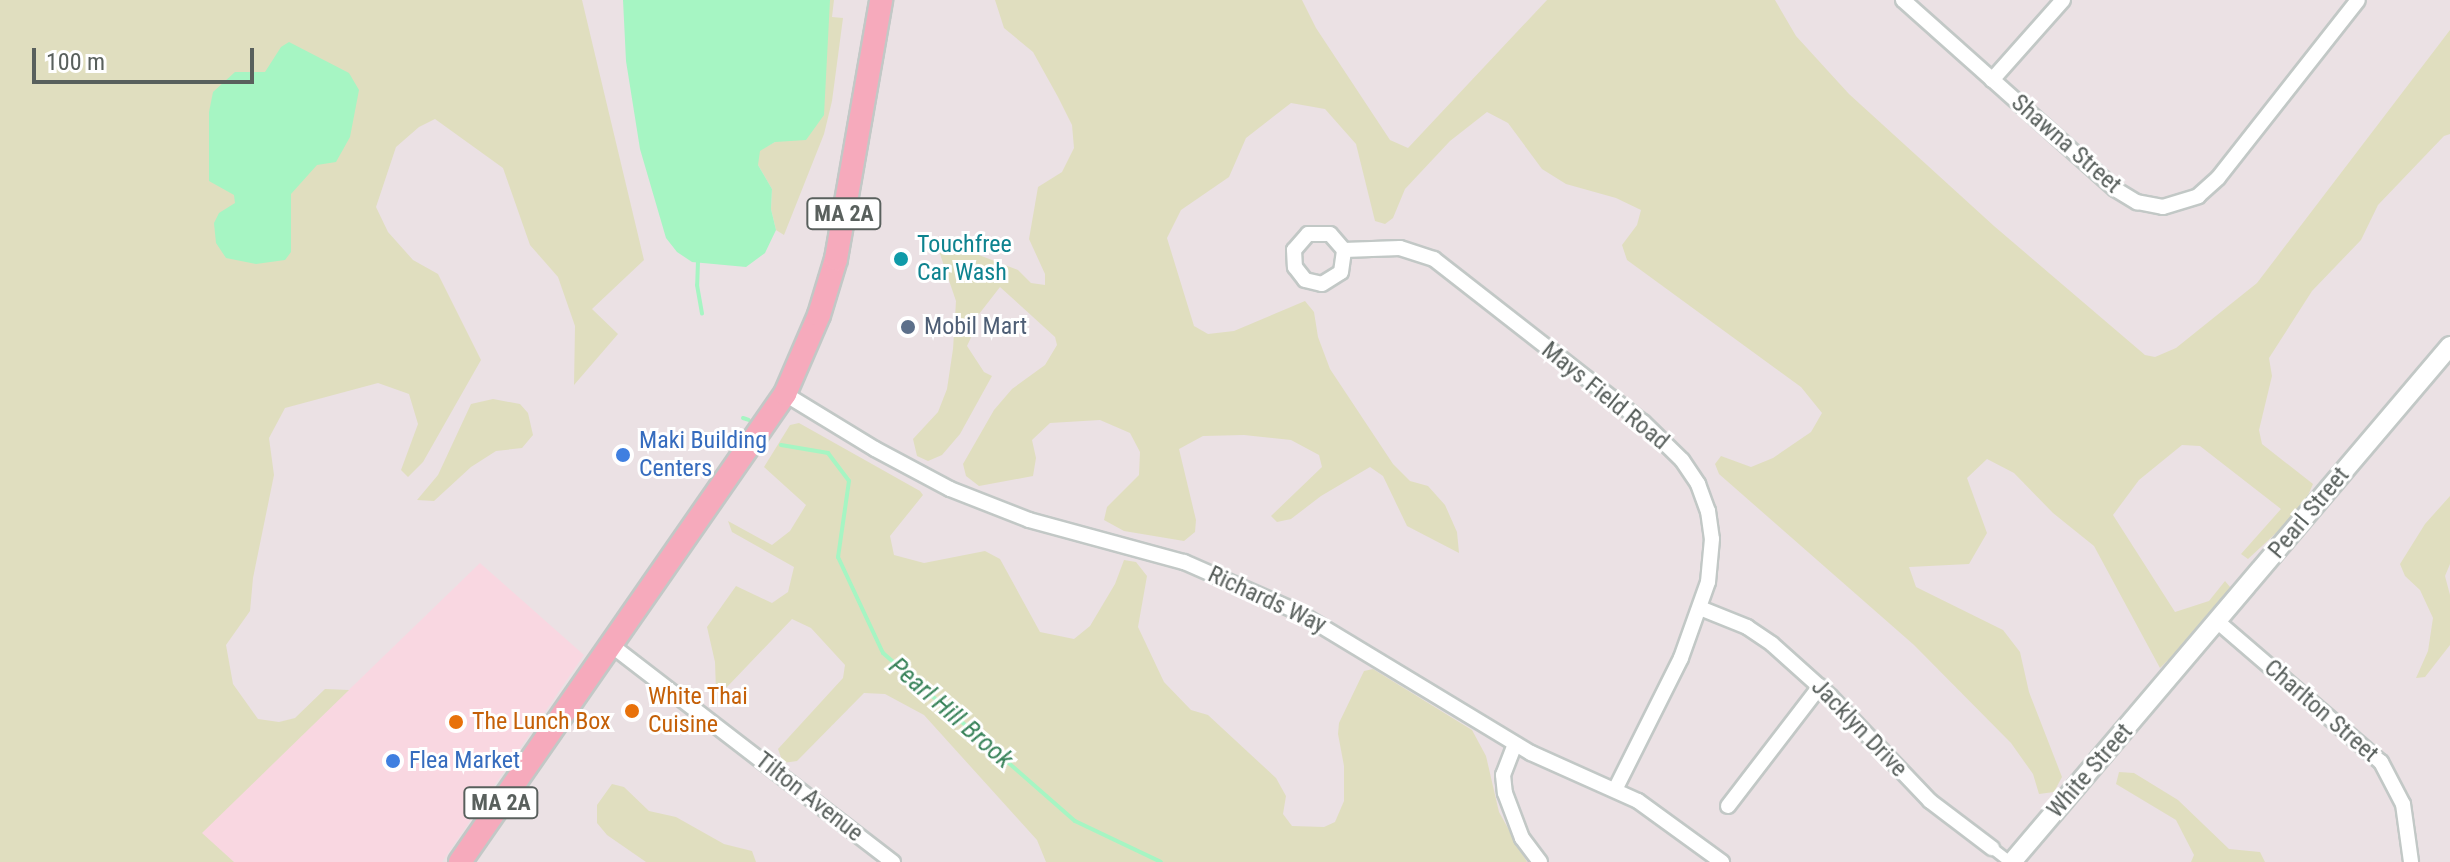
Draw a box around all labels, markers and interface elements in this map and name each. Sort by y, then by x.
scale bar [36,32,258,82]
text: 100 m [46,48,105,76]
street label: Shawna Street [2005,89,2127,199]
road number: MA 2A [806,196,882,232]
place label: Touchfree Car Wash [917,231,1012,287]
marker: Touchfree Car Wash [892,250,910,268]
place label: Mobil Mart [924,313,1027,341]
marker: Mobil Mart [899,318,917,336]
street label: Mays Field Road [1536,336,1674,456]
place label: Maki Building Centers [639,427,767,483]
marker: Maki Building Centers [614,446,632,464]
street label: Pearl Street [2262,461,2356,565]
street label: Richards Way [1203,560,1331,640]
water label: Pearl Hill Brook [883,651,1019,775]
street label: Charlton Street [2258,654,2384,768]
street label: Jacklyn Drive [1805,673,1913,783]
place label: White Thai Cuisine [648,683,748,739]
marker: White Thai Cuisine [623,702,641,720]
place label: The Lunch Box [472,708,611,736]
marker: The Lunch Box [447,713,465,731]
street label: White Street [2041,718,2139,824]
street label: Tilton Avenue [749,746,869,848]
place label: Flea Market [409,747,520,775]
marker: Flea Market [384,752,402,770]
road number: MA 2A [463,785,539,821]

